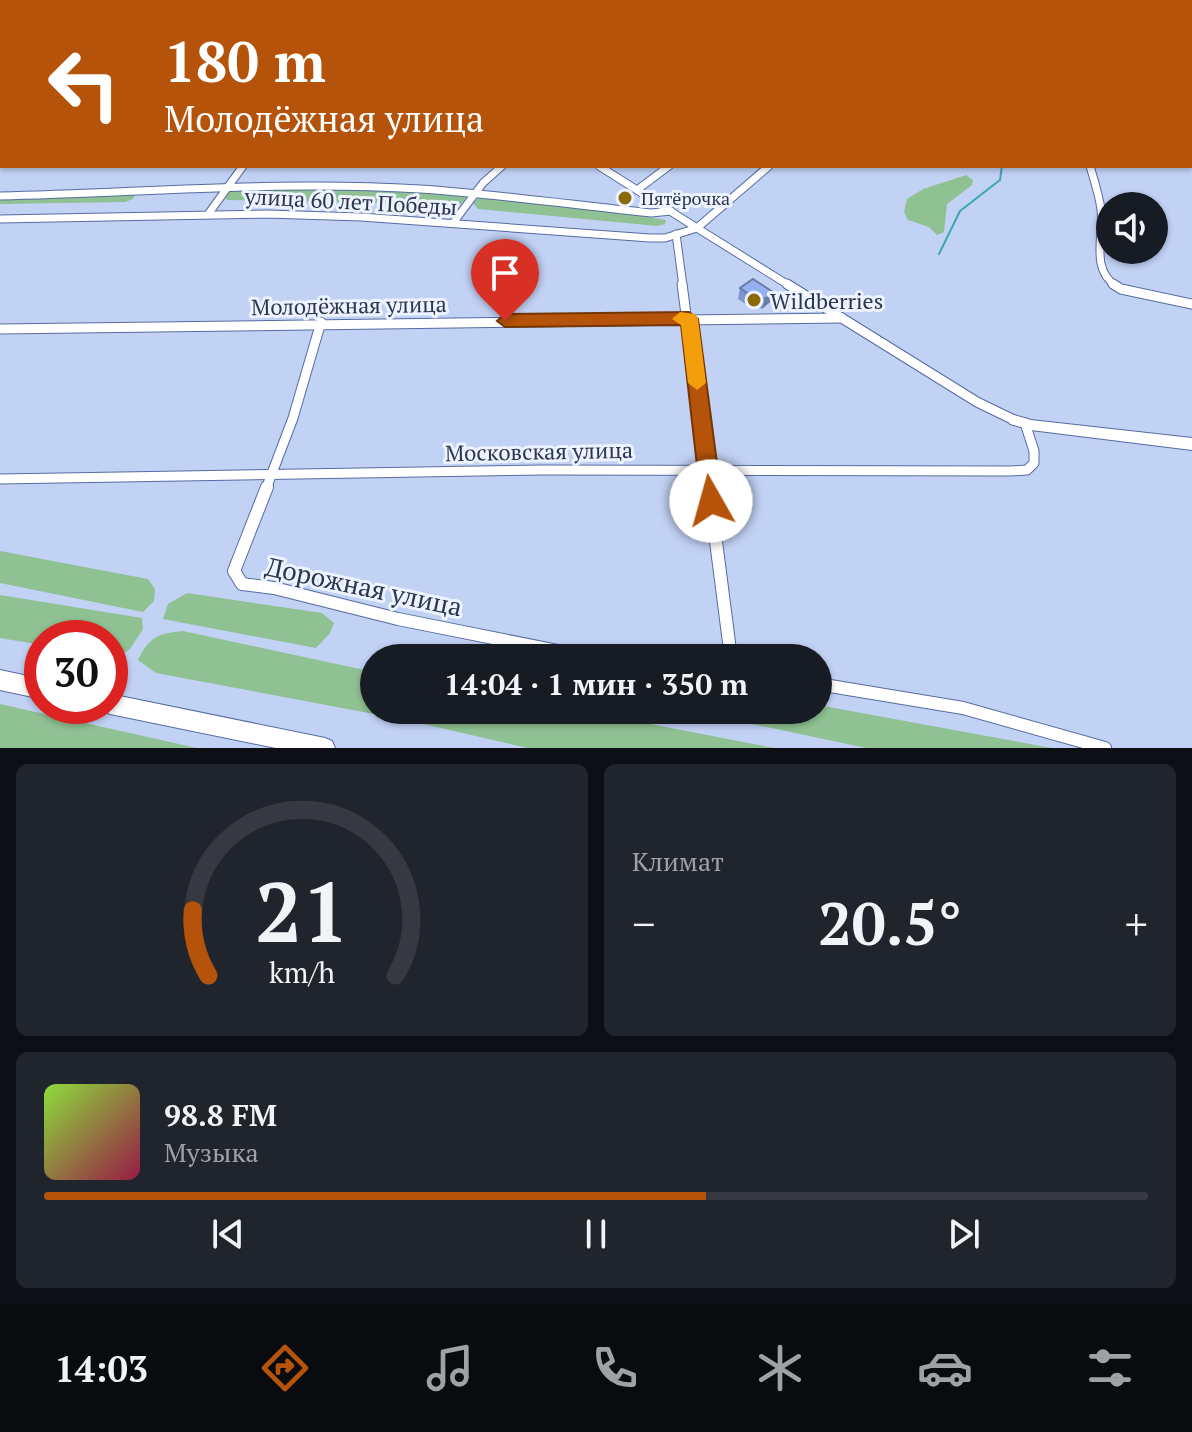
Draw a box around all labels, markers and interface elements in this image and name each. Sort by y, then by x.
text: 180 m [164,24,326,98]
icon: left [32,32,136,136]
text: Молодёжная улица [164,95,484,142]
street label: улица 60 лет Победы [243,181,458,221]
place label: Пятёрочка [641,186,730,210]
marker: Пятёрочка [616,189,634,207]
map controls [1096,192,1168,264]
button: sound [1096,192,1168,264]
pin [471,239,539,321]
icon: arrive [483,251,527,295]
place label: Wildberries [770,286,883,315]
street label: Молодёжная улица [251,289,447,321]
marker: Wildberries [745,291,763,309]
street label: Московская улица [445,435,633,467]
position arrow [669,459,753,543]
street label: Дорожная улица [263,549,465,623]
speed limit sign: 30 [24,620,128,724]
text: 14:04 · 1 мин · 350 m [444,664,748,704]
text: Климат [632,844,724,878]
text: 21 [255,856,349,966]
text: 20.5° [818,883,962,962]
text: − [632,894,655,953]
text: + [1125,894,1148,953]
text: km/h [269,953,335,991]
text: 98.8 FM [164,1095,277,1135]
text: Музыка [164,1135,259,1169]
icon: previous [206,1212,250,1256]
icon: pause [574,1212,618,1256]
icon: next [942,1212,986,1256]
icon: directions [257,1340,313,1396]
icon: music [422,1340,478,1396]
icon: phone [587,1340,643,1396]
icon: climate [752,1340,808,1396]
icon: car [917,1340,973,1396]
icon: filters [1082,1340,1138,1396]
text: 14:03 [54,1345,148,1392]

